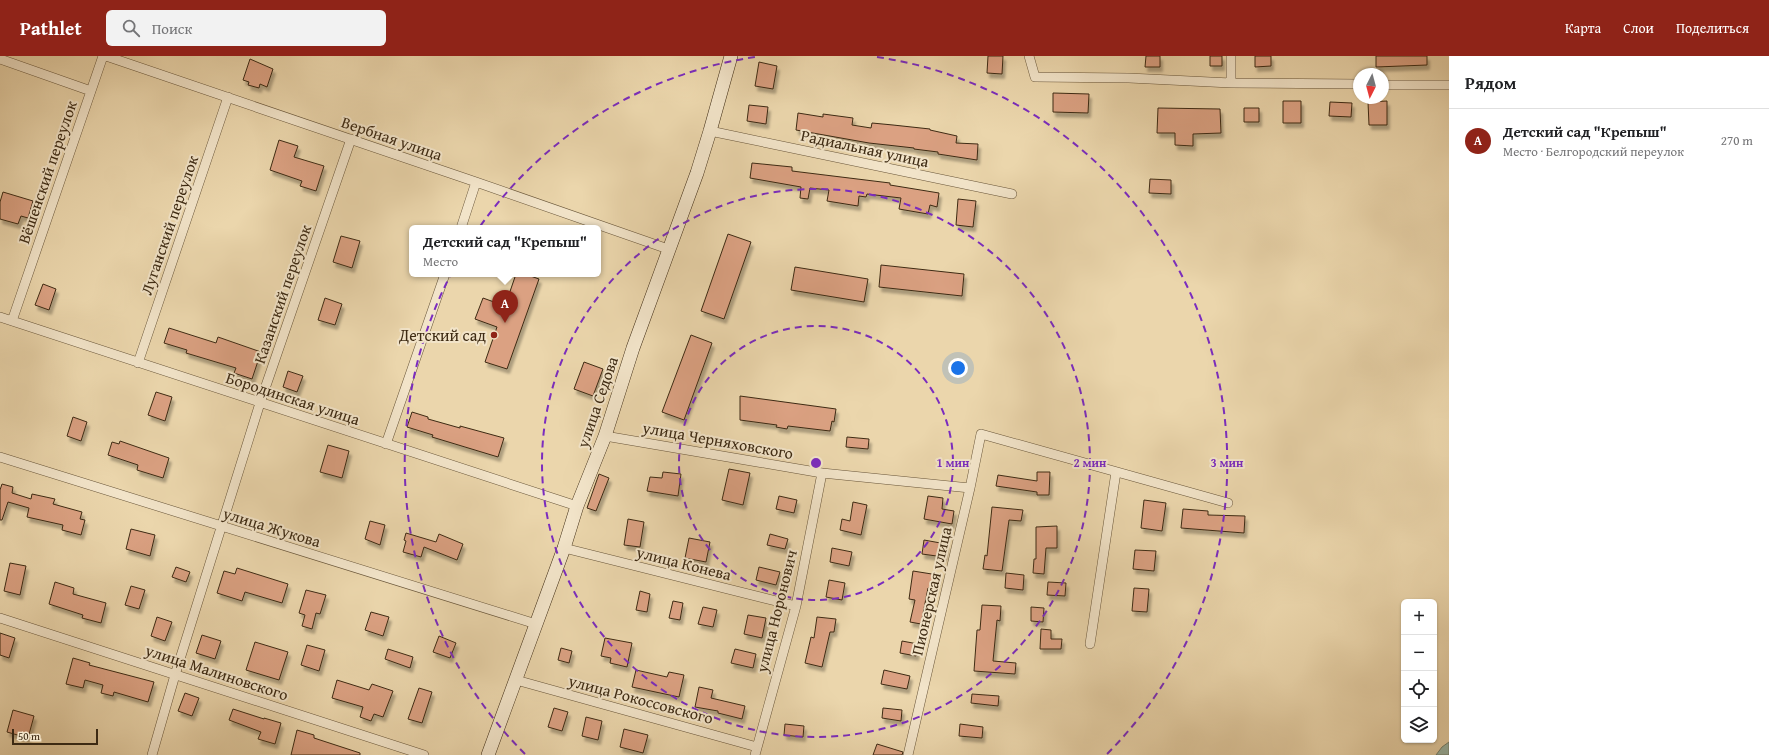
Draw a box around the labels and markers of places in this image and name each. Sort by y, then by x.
pin: A [492,290,518,323]
place label: Детский сад [398,323,486,347]
marker: Детский сад [489,330,499,340]
centre of rings [809,456,823,470]

